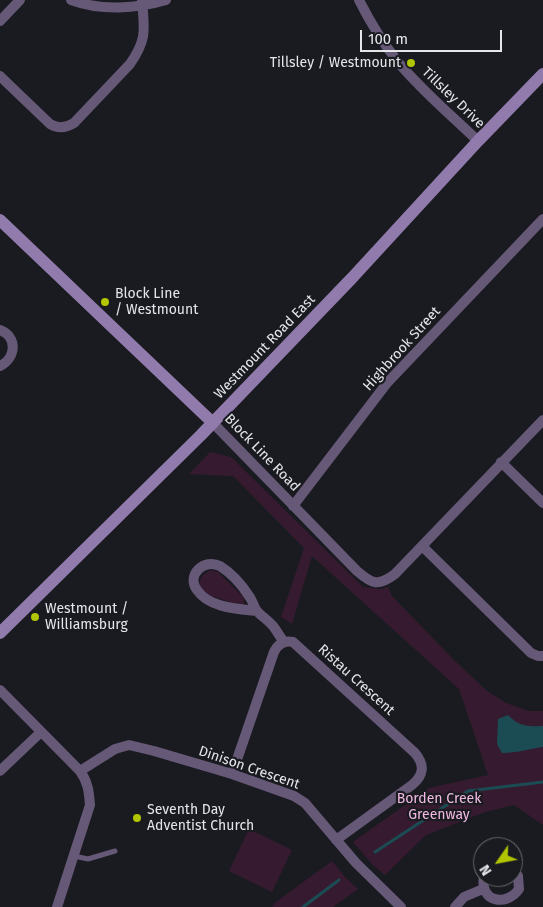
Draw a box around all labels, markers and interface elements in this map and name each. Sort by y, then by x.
scale bar [363,20,506,52]
text: 100 m [368,30,408,48]
place label: Tillsley / Westmount [270,55,401,71]
marker: Tillsley / Westmount [405,57,417,69]
street label: Tillsley Drive [418,64,488,132]
place label: Block Line / Westmount [115,286,198,318]
street label: Westmount Road East [211,291,319,403]
marker: Block Line / Westmount [99,296,111,308]
street label: Highbrook Street [360,303,444,395]
street label: Block Line Road [221,411,303,495]
place label: Westmount / Williamsburg [45,601,128,634]
marker: Westmount / Williamsburg [29,611,41,623]
street label: Ristau Crescent [314,641,398,719]
street label: Dinison Crescent [196,743,302,793]
park label: Borden Creek Greenway [397,791,481,824]
place label: Seventh Day Adventist Church [147,802,254,834]
marker: Seventh Day Adventist Church [131,812,143,824]
north arrow [473,837,523,887]
text: N [476,861,496,878]

